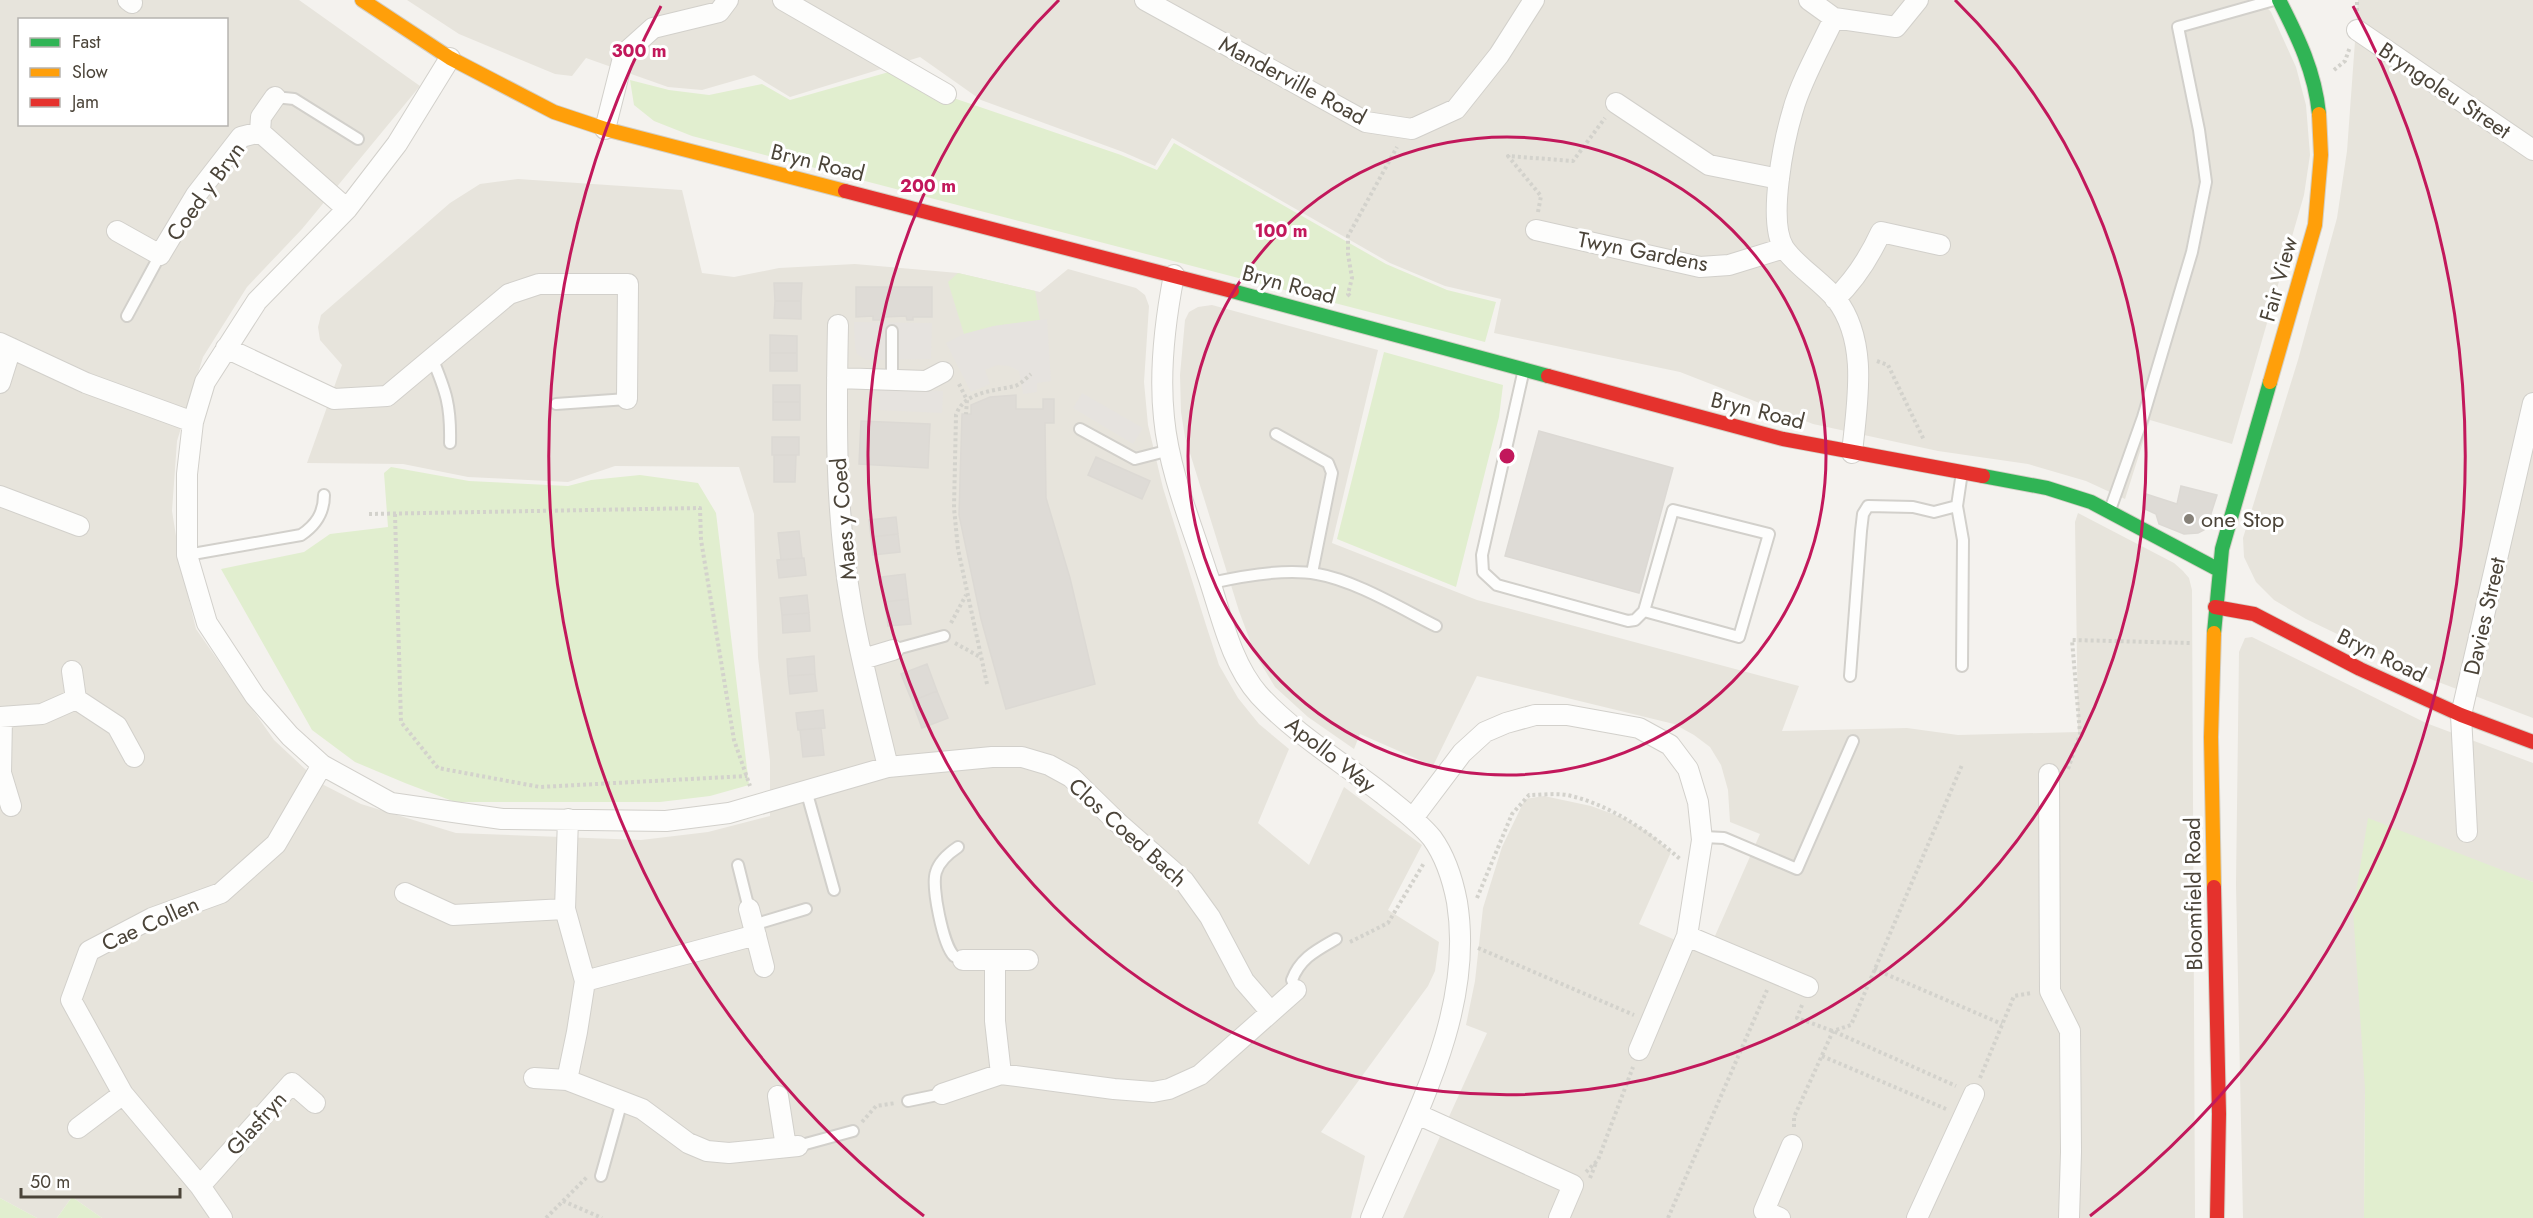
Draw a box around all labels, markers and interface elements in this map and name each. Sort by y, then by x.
legend [18,18,228,126]
street label: Manderville Road [1214,28,1372,132]
text: Fast [72,29,101,55]
street label: Bryngoleu Street [2373,34,2518,147]
text: 300 m [611,38,667,64]
text: Slow [72,59,109,85]
text: Jam [70,89,99,115]
street label: Coed y Bryn [158,135,252,247]
street label: Bryn Road [768,135,868,189]
text: 200 m [900,173,956,199]
text: 100 m [1254,218,1308,244]
street label: Twyn Gardens [1575,223,1711,279]
street label: Fair View [2251,233,2305,325]
street label: Bryn Road [1239,256,1339,312]
street label: Bryn Road [1708,383,1808,437]
centre of rings [1497,446,1517,466]
street label: Maes y Coed [822,457,864,581]
place label: one Stop [2201,503,2284,535]
marker: one Stop [2182,512,2196,526]
street label: Davies Street [2455,553,2513,678]
street label: Bryn Road [2332,620,2432,690]
street label: Apollo Way [1279,708,1383,800]
street label: Clos Coed Bach [1062,770,1194,894]
street label: Bloomfield Road [2176,817,2210,971]
street label: Cae Collen [96,887,204,959]
street label: Glasfryn [218,1084,294,1162]
scale bar [21,1161,180,1199]
text: 50 m [30,1169,70,1195]

